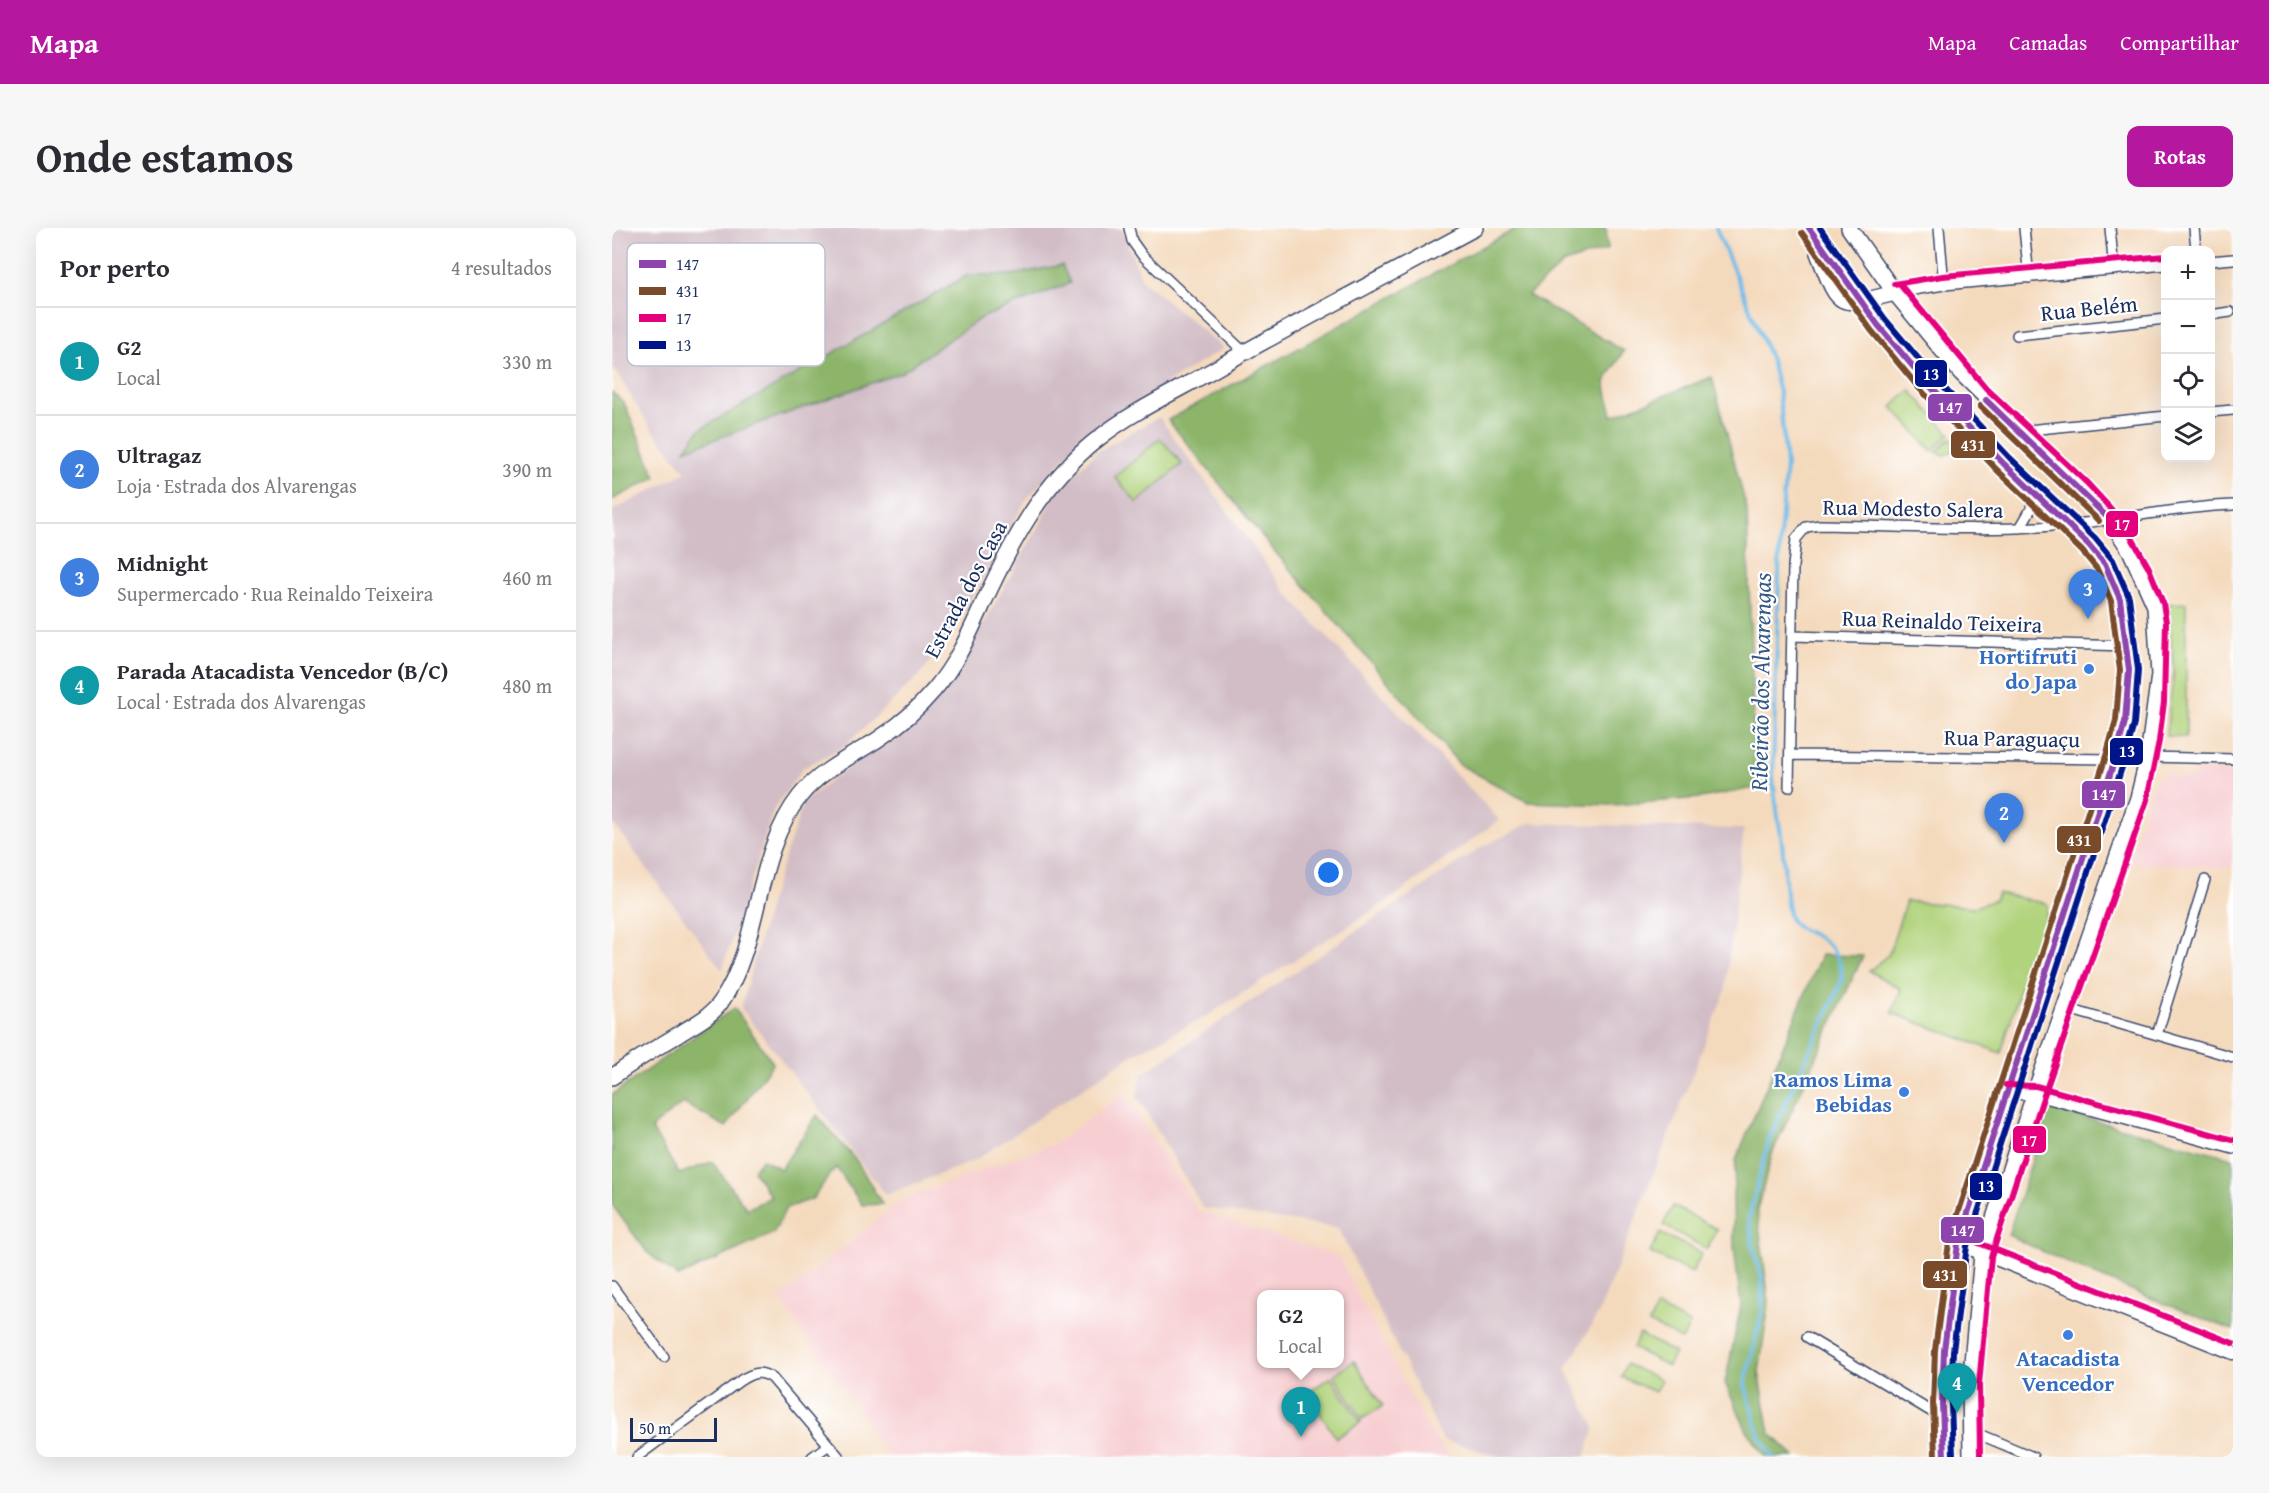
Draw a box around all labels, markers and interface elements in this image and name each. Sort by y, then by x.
text: Mapa [30,22,99,63]
text: Mapa [1928,27,1976,58]
text: Camadas [2009,27,2087,58]
text: Compartilhar [2120,27,2239,58]
text: Onde estamos [36,126,294,187]
button: Rotas [2127,126,2233,187]
legend [627,243,825,366]
map controls [2161,246,2215,462]
button: + [2161,246,2215,300]
text: Por perto [60,248,170,287]
text: 147 [676,252,699,276]
text: 4 resultados [451,253,552,282]
text: 431 [676,279,699,303]
street label: Rua Belém [2039,287,2139,329]
button: − [2161,300,2215,354]
text: 17 [676,306,692,330]
text: G2 [117,331,142,363]
text: 13 [676,333,691,357]
text: 1 [74,347,85,376]
text: 330 m [502,347,552,376]
button: locate [2161,354,2215,408]
line badge: 13 [1914,359,1948,388]
text: 13 [1923,362,1939,386]
text: Local [117,363,161,392]
line badge: 147 [1927,393,1973,422]
text: 147 [1938,395,1962,419]
button: layers [2161,408,2215,462]
line badge: 431 [1950,430,1996,459]
text: 431 [1961,433,1985,457]
text: Ultragaz [117,439,202,471]
text: 2 [74,455,85,484]
text: 390 m [502,455,552,484]
text: Loja · Estrada dos Alvarengas [117,471,357,500]
street label: Rua Modesto Salera [1822,490,2004,526]
line badge: 17 [2105,510,2139,538]
text: 17 [2114,512,2130,536]
street label: Estrada dos Casa [915,514,1015,664]
text: Midnight [117,547,208,579]
text: 3 [74,563,85,592]
text: 460 m [502,563,552,592]
pin: 3 [2068,570,2108,619]
water label: Ribeirão dos Alvarengas [1741,572,1780,793]
text: Supermercado · Rua Reinaldo Teixeira [117,579,433,608]
street label: Rua Reinaldo Teixeira [1841,602,2043,641]
place label: Hortifruti do Japa [1979,640,2078,697]
text: Parada Atacadista Vencedor (B/C) [117,655,448,687]
marker: Hortifruti do Japa [2082,662,2096,676]
text: 4 [74,671,85,700]
text: 480 m [502,671,552,700]
text: Local · Estrada dos Alvarengas [117,687,366,716]
street label: Rua Paraguaçu [1944,721,2080,755]
line badge: 13 [2109,737,2144,766]
text: 13 [2119,739,2135,763]
line badge: 147 [2081,780,2126,809]
text: 147 [2092,782,2116,806]
pin: 2 [1984,794,2024,843]
line badge: 431 [2056,825,2102,854]
text: 431 [2067,828,2091,852]
your location [1314,858,1343,887]
place label: Ramos Lima Bebidas [1774,1063,1893,1120]
marker: Ramos Lima Bebidas [1897,1085,1911,1099]
line badge: 17 [2012,1125,2047,1154]
text: 17 [2021,1128,2037,1152]
line badge: 13 [1969,1172,2003,1201]
text: 13 [1978,1174,1994,1198]
line badge: 147 [1940,1216,1985,1244]
text: 147 [1951,1218,1975,1242]
line badge: 431 [1922,1260,1968,1289]
text: 431 [1933,1263,1957,1287]
popup [1257,1290,1344,1368]
text: G2 [1279,1299,1303,1331]
marker: Atacadista Vencedor [2061,1328,2075,1342]
text: Local [1279,1331,1322,1360]
place label: Atacadista Vencedor [2016,1342,2121,1399]
pin: 4 [1938,1364,1976,1413]
pin: 1 [1282,1388,1320,1437]
scale bar [630,1415,717,1442]
text: 50 m [639,1416,671,1440]

